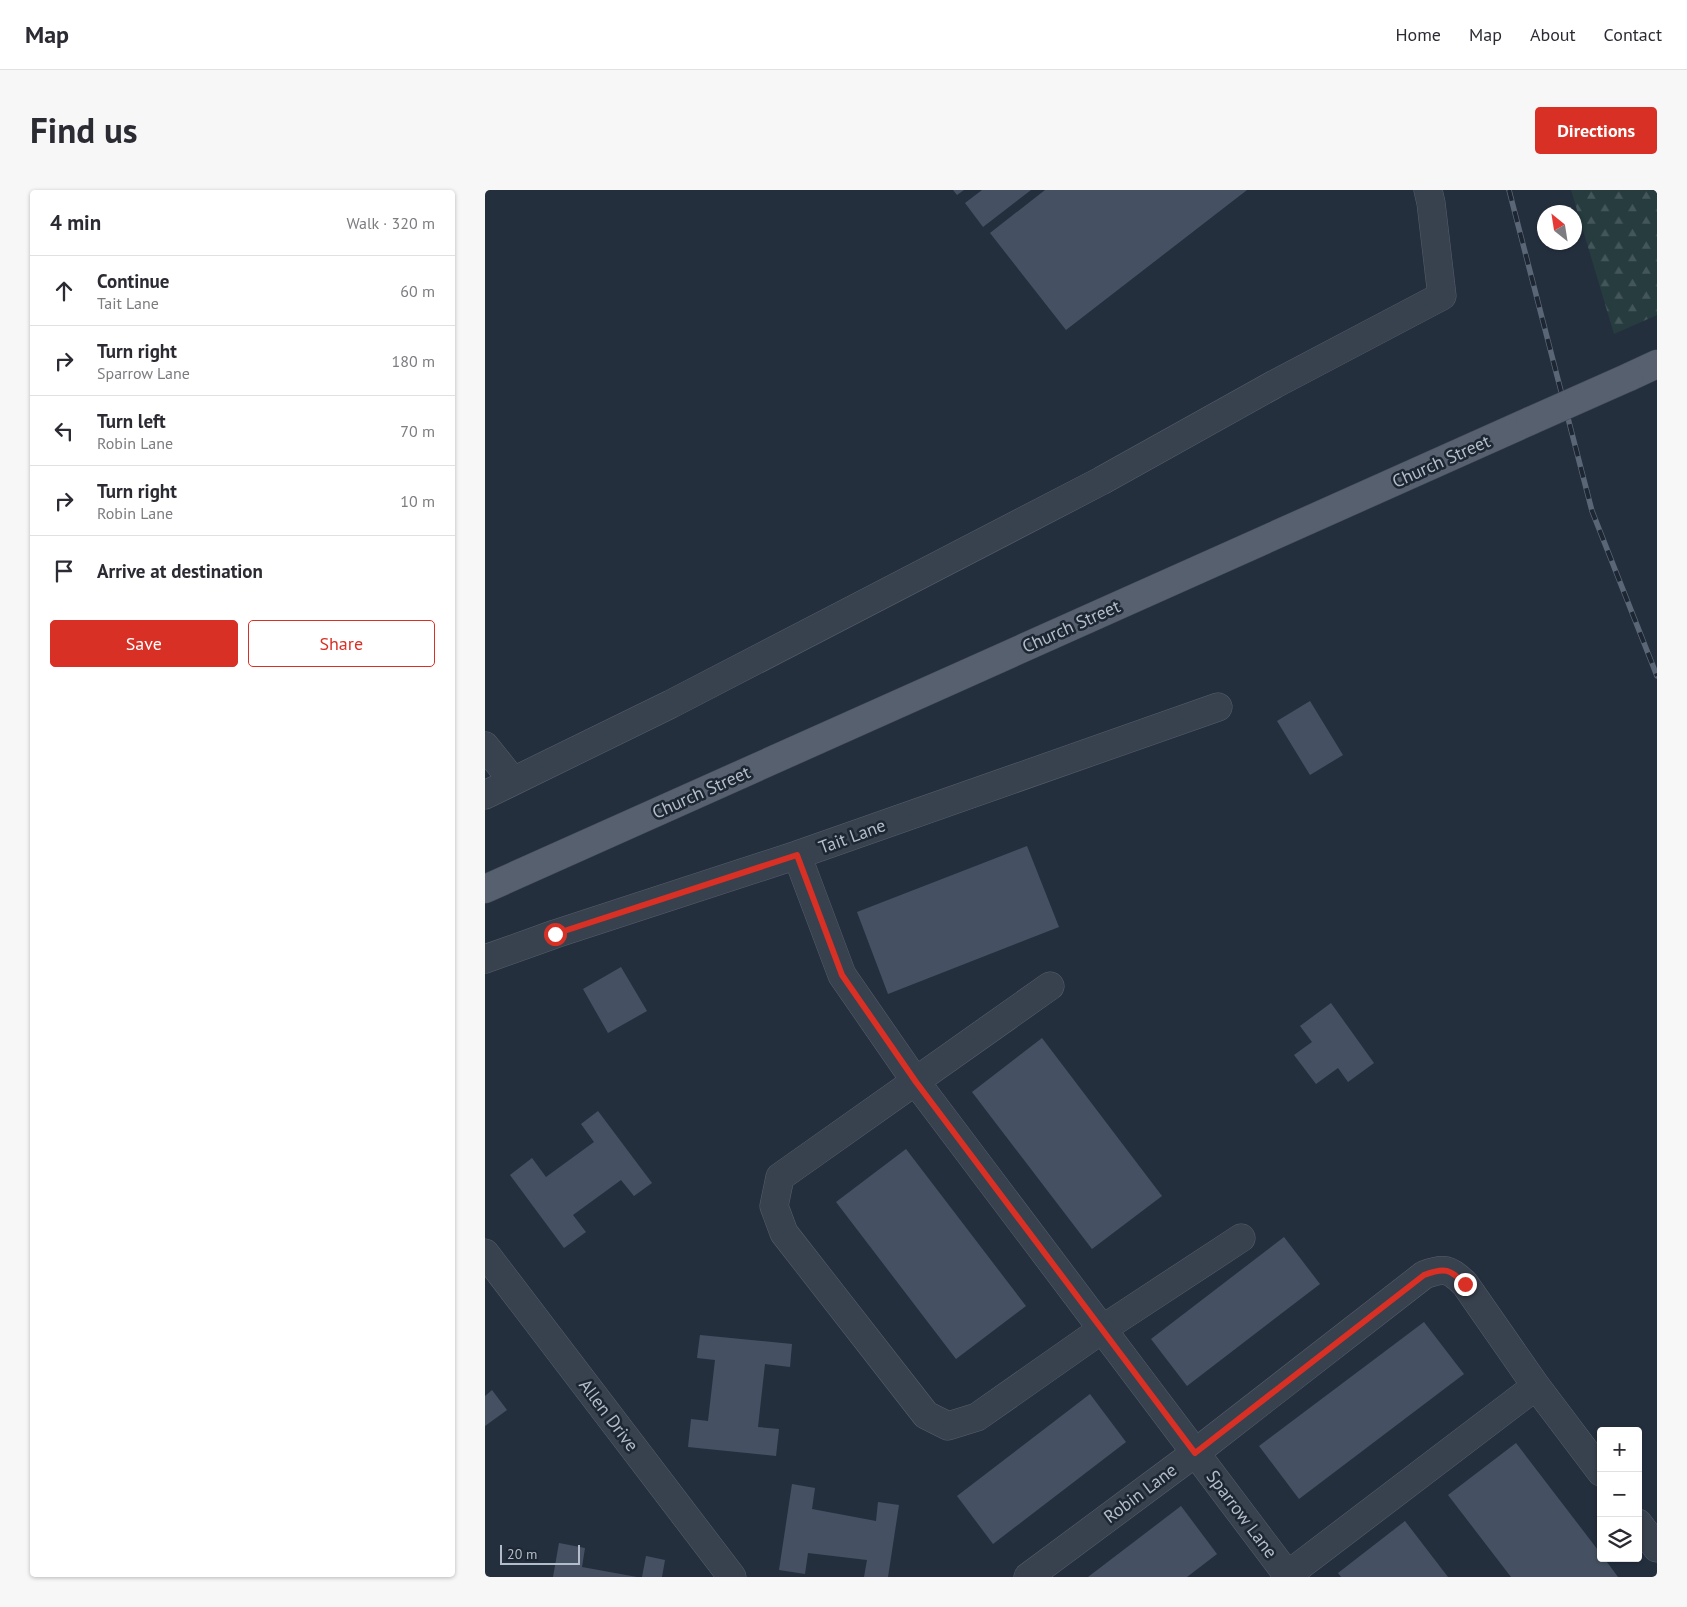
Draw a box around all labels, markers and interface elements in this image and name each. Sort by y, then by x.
text: Map [25,19,69,50]
text: Home [1395,23,1441,46]
text: Map [1469,23,1502,46]
text: About [1530,23,1576,46]
text: Contact [1604,23,1662,46]
text: Find us [30,107,138,153]
button: Directions [1535,107,1657,154]
north arrow [1537,205,1582,250]
text: 4 min [50,209,101,236]
text: Walk · 320 m [346,213,435,233]
text: Continue [97,269,169,293]
icon: ahead [50,277,78,305]
text: 60 m [400,281,435,301]
text: Tait Lane [97,293,159,313]
text: Turn right [97,339,177,363]
icon: right [50,347,78,375]
text: 180 m [392,351,435,371]
text: Sparrow Lane [97,363,190,383]
text: Turn left [97,409,166,433]
icon: left [50,417,78,445]
text: 70 m [400,421,435,441]
street label: Church Street [1389,429,1493,493]
text: Robin Lane [97,433,173,453]
text: Turn right [97,479,177,503]
icon: right [50,487,78,515]
text: 10 m [400,491,435,511]
text: Robin Lane [97,503,173,523]
icon: arrive [50,557,78,585]
text: Arrive at destination [97,559,263,583]
street label: Church Street [1019,594,1123,658]
button: Save [50,620,238,667]
button: Share [248,620,435,667]
street label: Church Street [649,760,753,824]
street label: Tait Lane [815,813,889,859]
route start [544,923,567,946]
route end [1454,1273,1477,1296]
street label: Allen Drive [574,1374,644,1456]
map controls [1597,1427,1642,1562]
button: + [1597,1427,1642,1472]
street label: Robin Lane [1099,1458,1181,1528]
street label: Sparrow Lane [1201,1465,1283,1563]
button: − [1597,1472,1642,1517]
button: layers [1597,1517,1642,1562]
scale bar [500,1542,580,1565]
text: 20 m [507,1545,537,1563]

